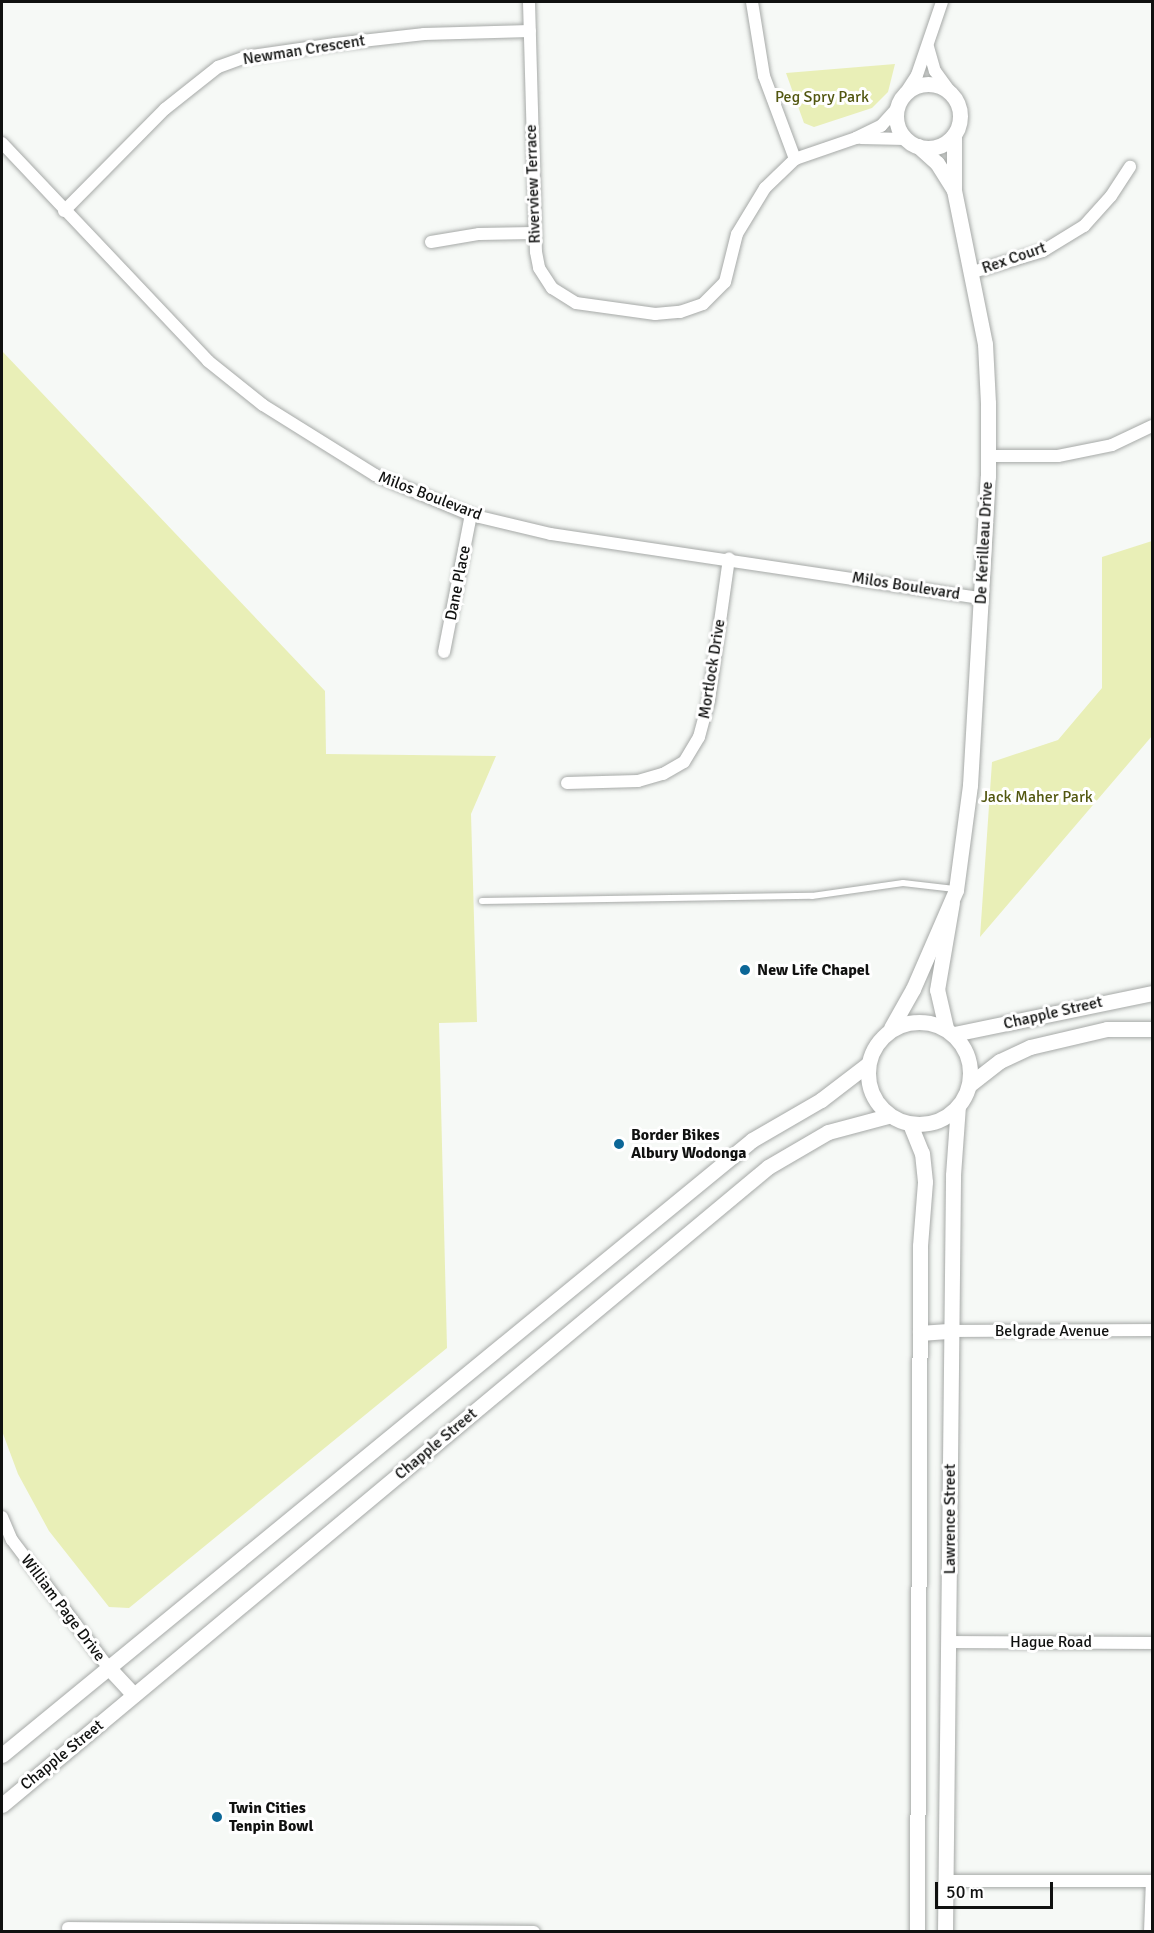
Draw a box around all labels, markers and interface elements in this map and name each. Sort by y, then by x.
street label: Newman Crescent [242,31,366,69]
park label: Peg Spry Park [775,87,869,107]
street label: Riverview Terrace [521,124,545,244]
street label: Rex Court [979,238,1049,278]
street label: Milos Boulevard [376,467,484,525]
street label: De Kerilleau Drive [971,481,997,605]
street label: Dane Place [441,544,475,622]
street label: Milos Boulevard [851,568,961,604]
street label: Mortlock Drive [695,618,729,720]
park label: Jack Maher Park [981,787,1093,807]
place label: New Life Chapel [757,960,870,980]
marker: New Life Chapel [738,963,752,977]
street label: Chapple Street [1002,992,1104,1034]
place label: Border Bikes Albury Wodonga [631,1125,746,1163]
marker: Border Bikes Albury Wodonga [612,1137,626,1151]
street label: Belgrade Avenue [995,1321,1109,1341]
street label: Chapple Street [391,1404,481,1484]
street label: Lawrence Street [940,1464,960,1574]
street label: William Page Drive [17,1551,109,1665]
street label: Hague Road [1010,1632,1092,1652]
street label: Chapple Street [17,1716,107,1794]
place label: Twin Cities Tenpin Bowl [229,1798,313,1836]
marker: Twin Cities Tenpin Bowl [210,1810,224,1824]
scale bar [938,1870,1056,1908]
text: 50 m [946,1881,984,1903]

